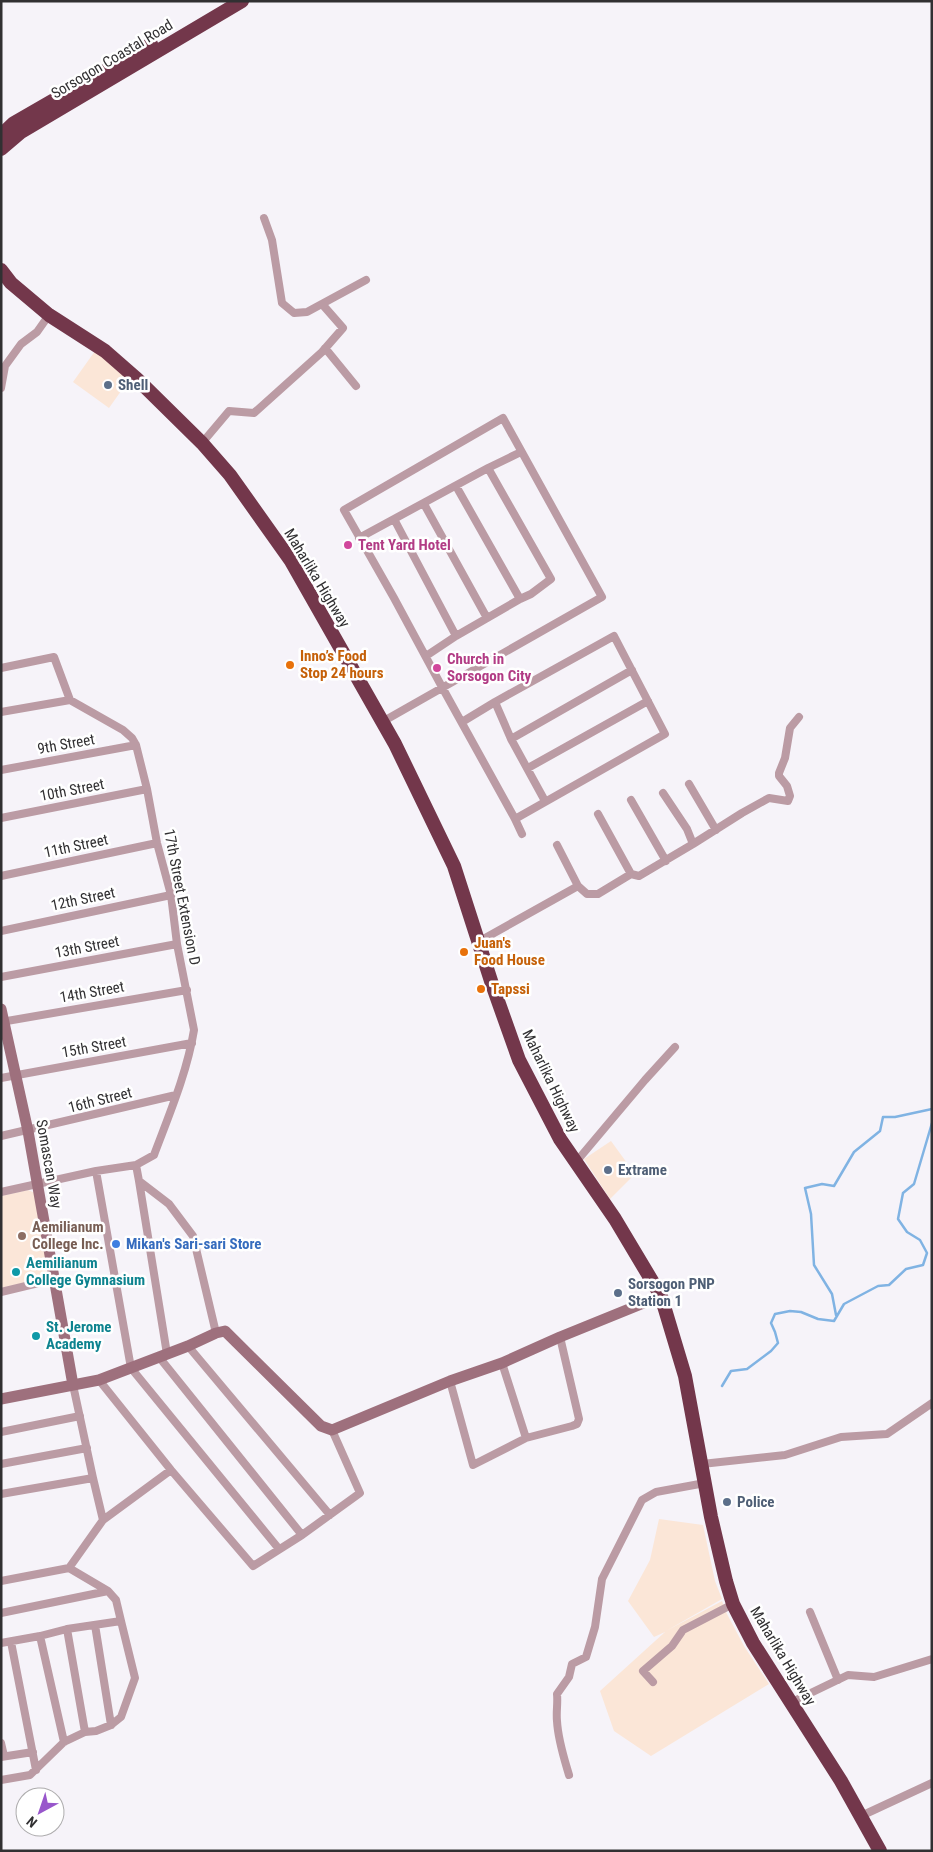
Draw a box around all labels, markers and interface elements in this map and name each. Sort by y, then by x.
street label: Sorsogon Coastal Road [48,16,176,102]
place label: Shell [118,376,148,394]
marker: Shell [102,379,114,391]
street label: Maharlika Highway [280,525,354,631]
place label: Tent Yard Hotel [358,536,451,554]
marker: Tent Yard Hotel [342,539,354,551]
place label: Inno’s Food Stop 24 hours [300,647,384,682]
place label: Church in Sorsogon City [447,650,532,685]
marker: Inno’s Food Stop 24 hours [284,659,296,671]
marker: Church in Sorsogon City [431,662,443,674]
street label: 9th Street [36,730,96,758]
street label: 10th Street [38,775,106,805]
street label: 17th Street Extension D [160,827,204,967]
street label: 11th Street [42,830,110,862]
street label: 12th Street [49,883,117,915]
street label: 13th Street [53,932,121,962]
place label: Juan's Food House [474,934,545,969]
marker: Juan's Food House [458,946,470,958]
street label: 14th Street [58,977,126,1007]
place label: Tapssi [491,980,530,998]
marker: Tapssi [475,983,487,995]
street label: Maharlika Highway [518,1027,584,1135]
street label: 15th Street [60,1032,128,1062]
street label: 16th Street [66,1083,134,1117]
street label: Somascan Way [32,1118,66,1210]
place label: Extrame [618,1161,667,1179]
marker: Extrame [602,1164,614,1176]
place label: Aemilianum College Inc. [32,1218,104,1253]
marker: Aemilianum College Inc. [16,1230,28,1242]
place label: Mikan's Sari-sari Store [126,1235,262,1253]
marker: Mikan's Sari-sari Store [110,1238,122,1250]
place label: Aemilianum College Gymnasium [26,1254,145,1289]
marker: Aemilianum College Gymnasium [10,1266,22,1278]
place label: Sorsogon PNP Station 1 [628,1275,715,1310]
marker: Sorsogon PNP Station 1 [612,1287,624,1299]
place label: St. Jerome Academy [46,1318,112,1353]
marker: St. Jerome Academy [30,1330,42,1342]
place label: Police [737,1493,775,1511]
marker: Police [721,1496,733,1508]
street label: Maharlika Highway [746,1603,820,1709]
north arrow [15,1787,65,1837]
text: N [23,1813,40,1831]

